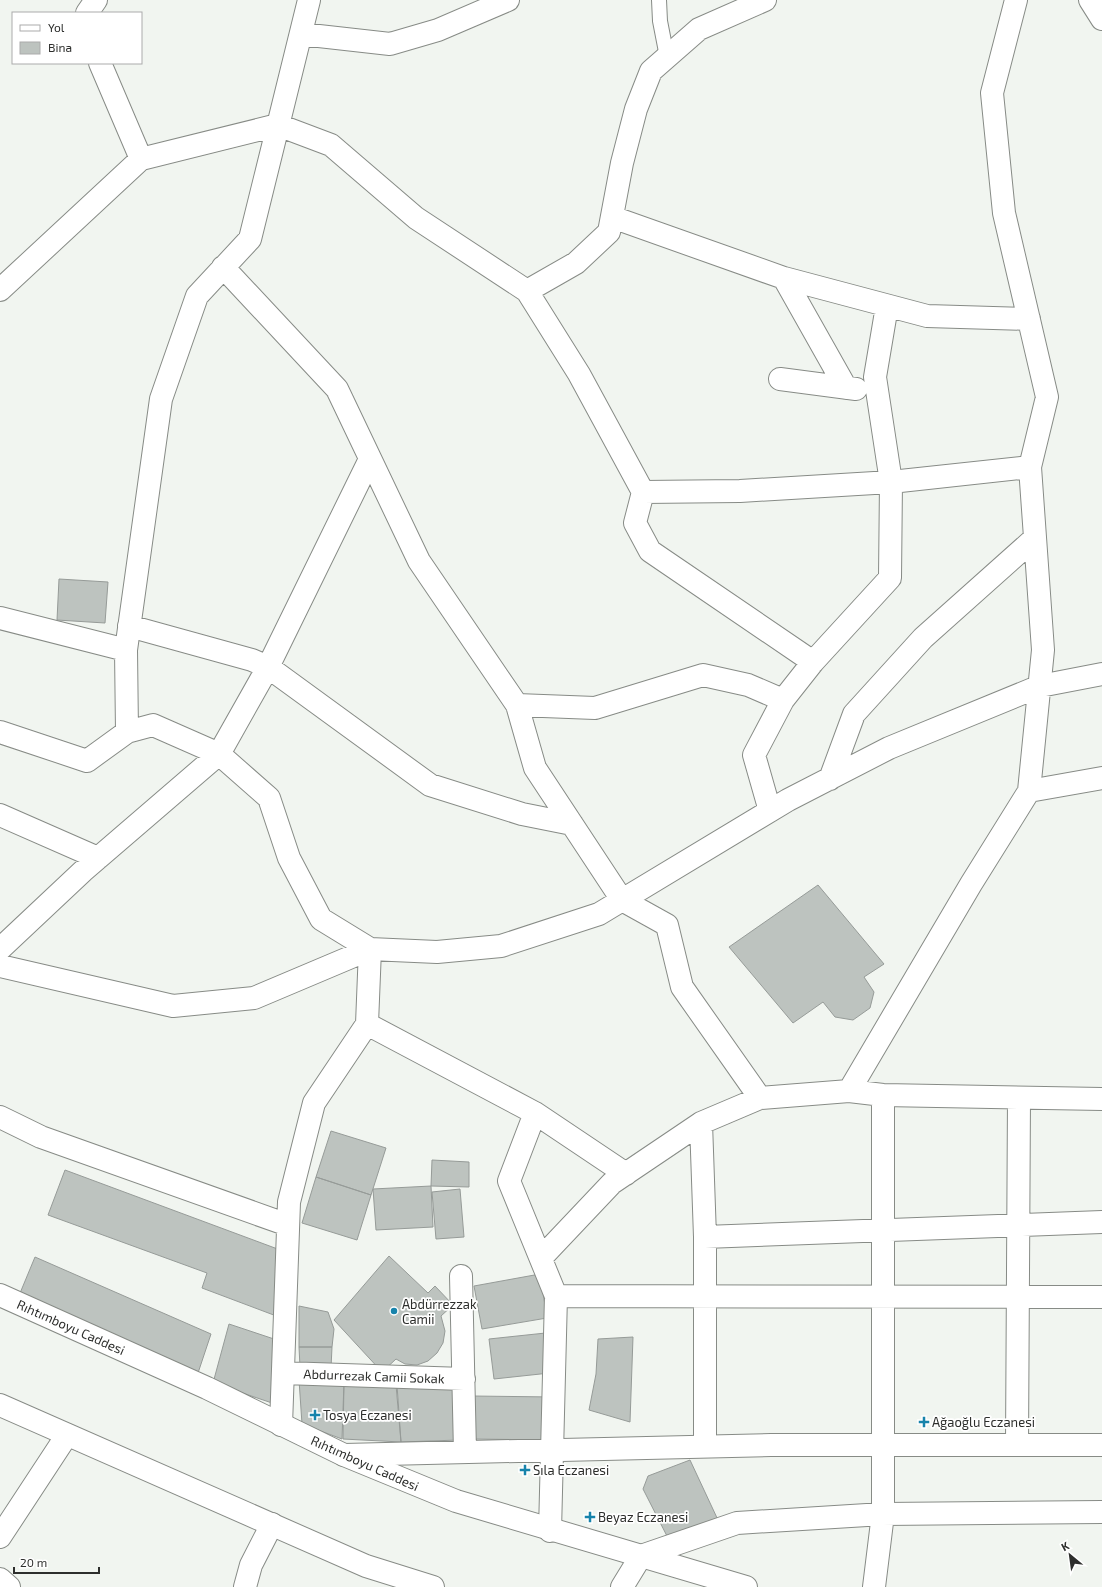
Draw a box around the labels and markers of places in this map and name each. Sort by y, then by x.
place label: Abdürrezzak Camii [402,1296,477,1327]
marker: Abdürrezzak Camii [389,1306,399,1316]
place label: Tosya Eczanesi [323,1407,412,1423]
marker: Tosya Eczanesi [310,1410,320,1420]
place label: Ağaoğlu Eczanesi [932,1414,1035,1430]
marker: Ağaoğlu Eczanesi [919,1417,929,1427]
place label: Sıla Eczanesi [533,1462,609,1478]
marker: Sıla Eczanesi [520,1465,530,1475]
place label: Beyaz Eczanesi [598,1509,688,1525]
marker: Beyaz Eczanesi [585,1512,595,1522]

